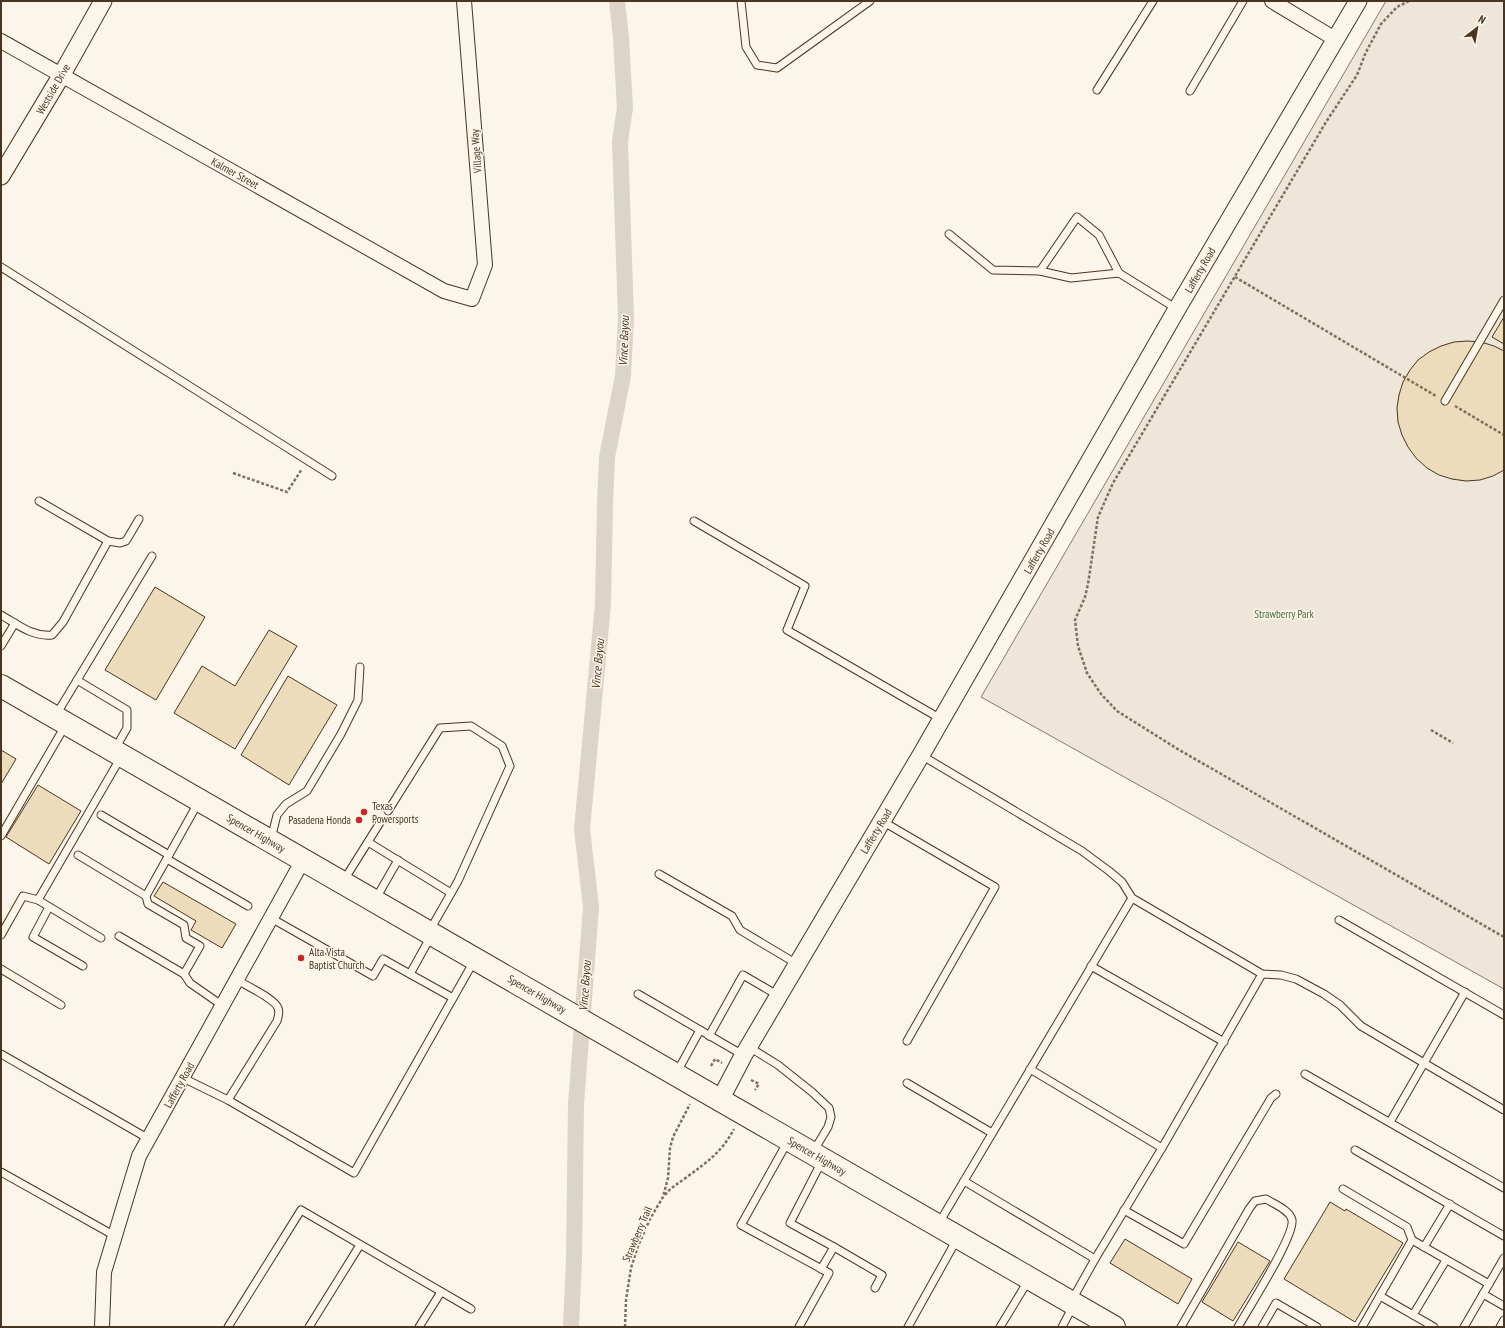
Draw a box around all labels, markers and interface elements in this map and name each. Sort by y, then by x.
north arrow [1457,8,1497,48]
text: N [1476,12,1488,27]
street label: Westside Drive [33,61,73,117]
street label: Village Way [467,128,485,174]
street label: Kalmer Street [209,154,261,192]
street label: Lafferty Road [1181,245,1219,295]
water label: Vince Bayou [615,315,632,366]
street label: Lafferty Road [1020,526,1058,576]
park label: Strawberry Park [1254,607,1314,621]
water label: Vince Bayou [588,637,607,690]
place label: Texas Powersports [372,799,419,826]
street label: Lafferty Road [857,806,895,856]
marker: Texas Powersports [359,807,369,817]
street label: Spencer Highway [224,811,289,856]
place label: Pasadena Honda [288,813,351,827]
marker: Pasadena Honda [354,815,364,825]
place label: Alta Vista Baptist Church [309,945,364,972]
marker: Alta Vista Baptist Church [296,953,306,963]
water label: Vince Bayou [575,960,594,1012]
street label: Spencer Highway [505,972,570,1017]
street label: Lafferty Road [161,1060,197,1110]
street label: Spencer Highway [785,1134,850,1179]
street label: Strawberry Trail [619,1204,655,1264]

